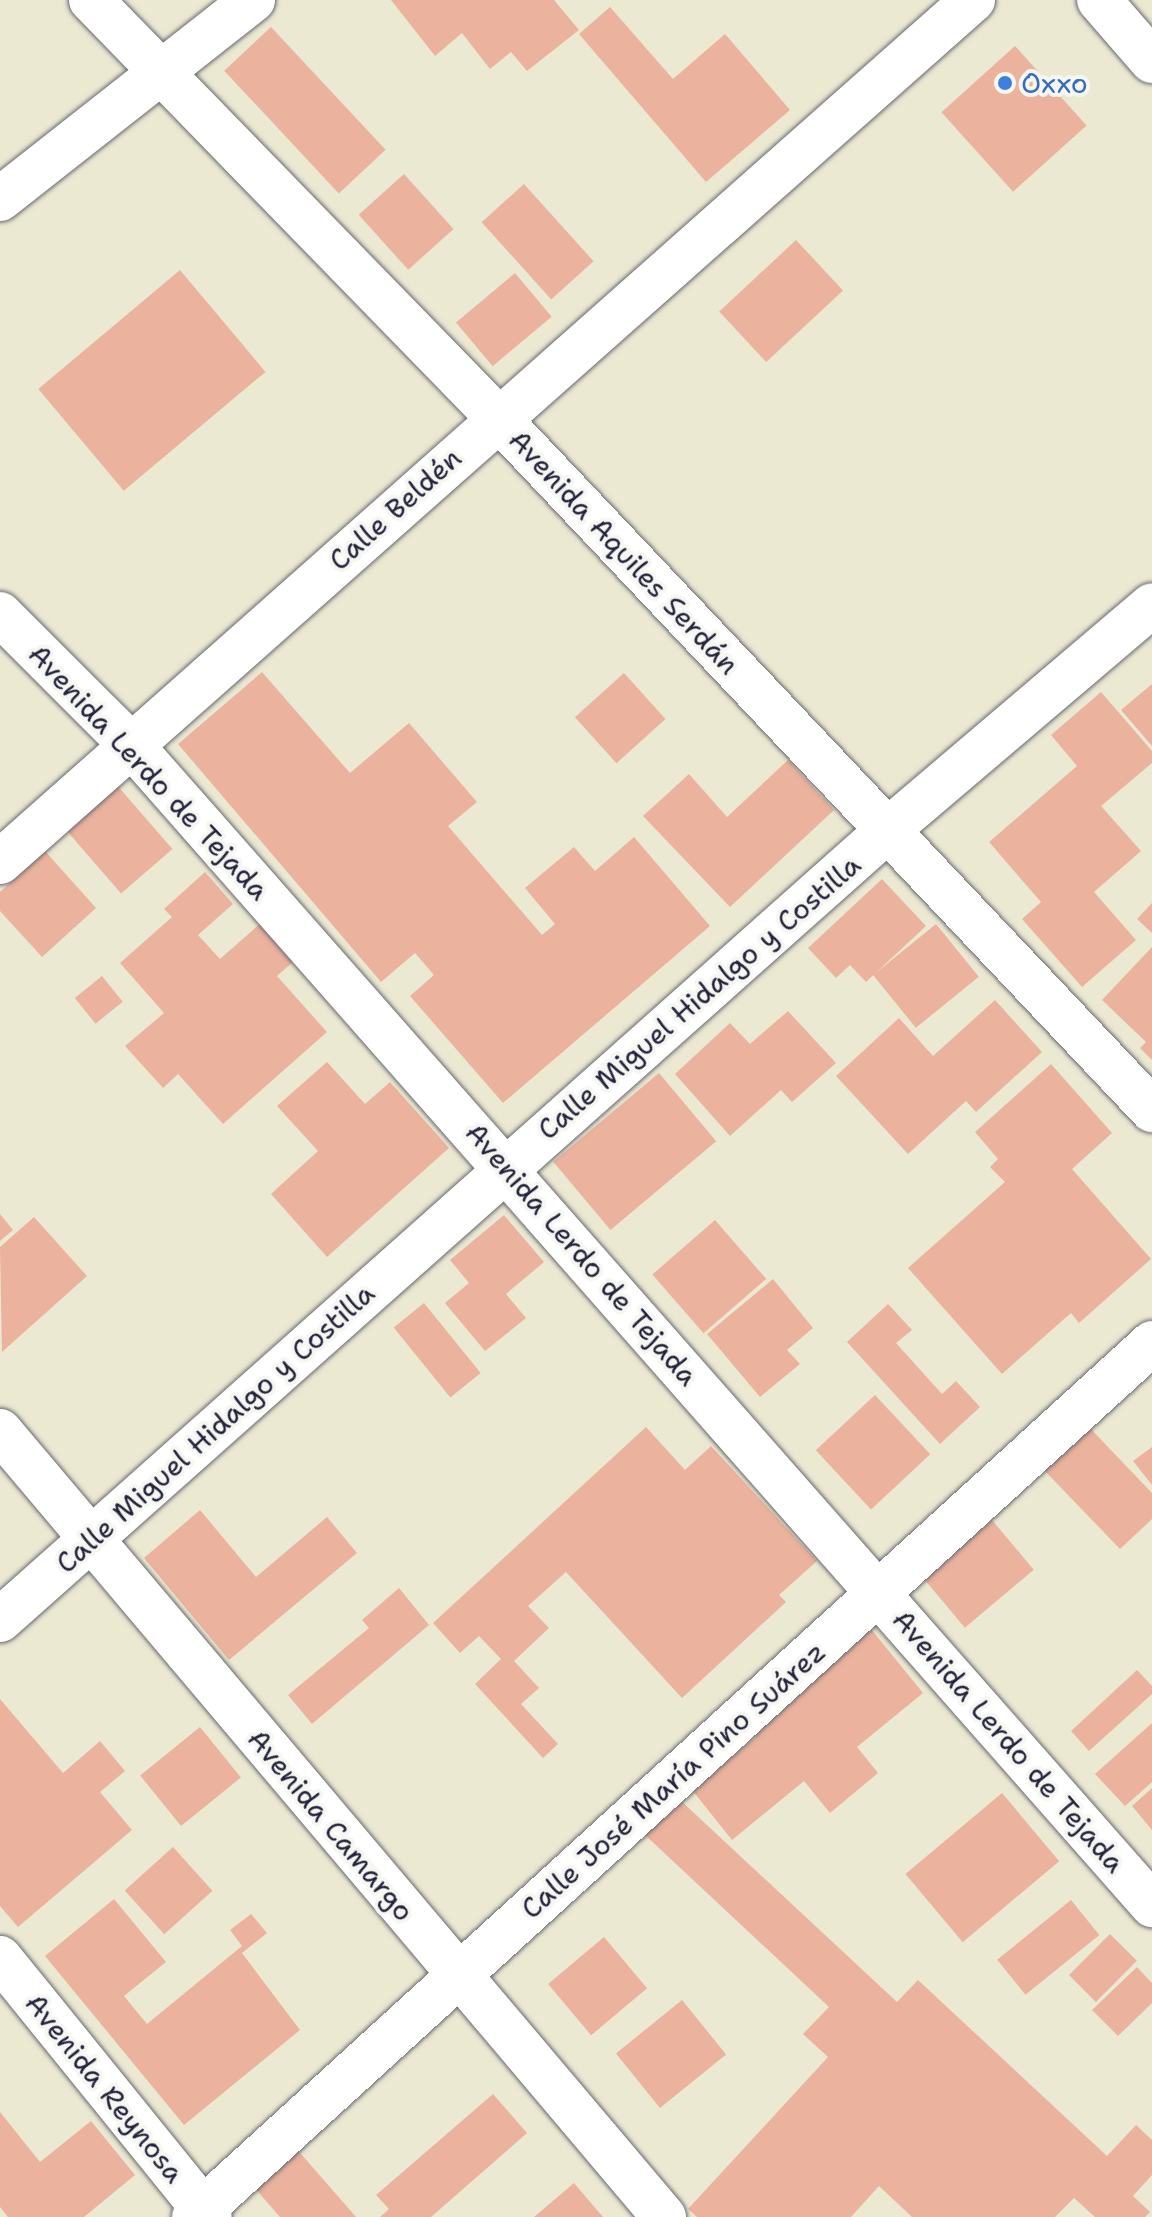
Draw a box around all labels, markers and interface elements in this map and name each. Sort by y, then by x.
place label: Oxxo [1021,66,1088,100]
marker: Oxxo [996,74,1014,92]
street label: Avenida Aquiles Serdán [502,423,746,681]
street label: Calle Beldén [322,441,468,577]
street label: Avenida Lerdo de Tejada [22,637,276,907]
street label: Calle Miguel Hidalgo y Costilla [531,848,867,1146]
street label: Avenida Lerdo de Tejada [459,1116,705,1392]
street label: Calle Miguel Hidalgo y Costilla [49,1276,381,1580]
street label: Avenida Lerdo de Tejada [886,1603,1132,1879]
street label: Calle José María Pino Suárez [514,1635,832,1925]
street label: Avenida Camargo [241,1722,421,1928]
street label: Avenida Reynosa [18,1987,192,2189]

